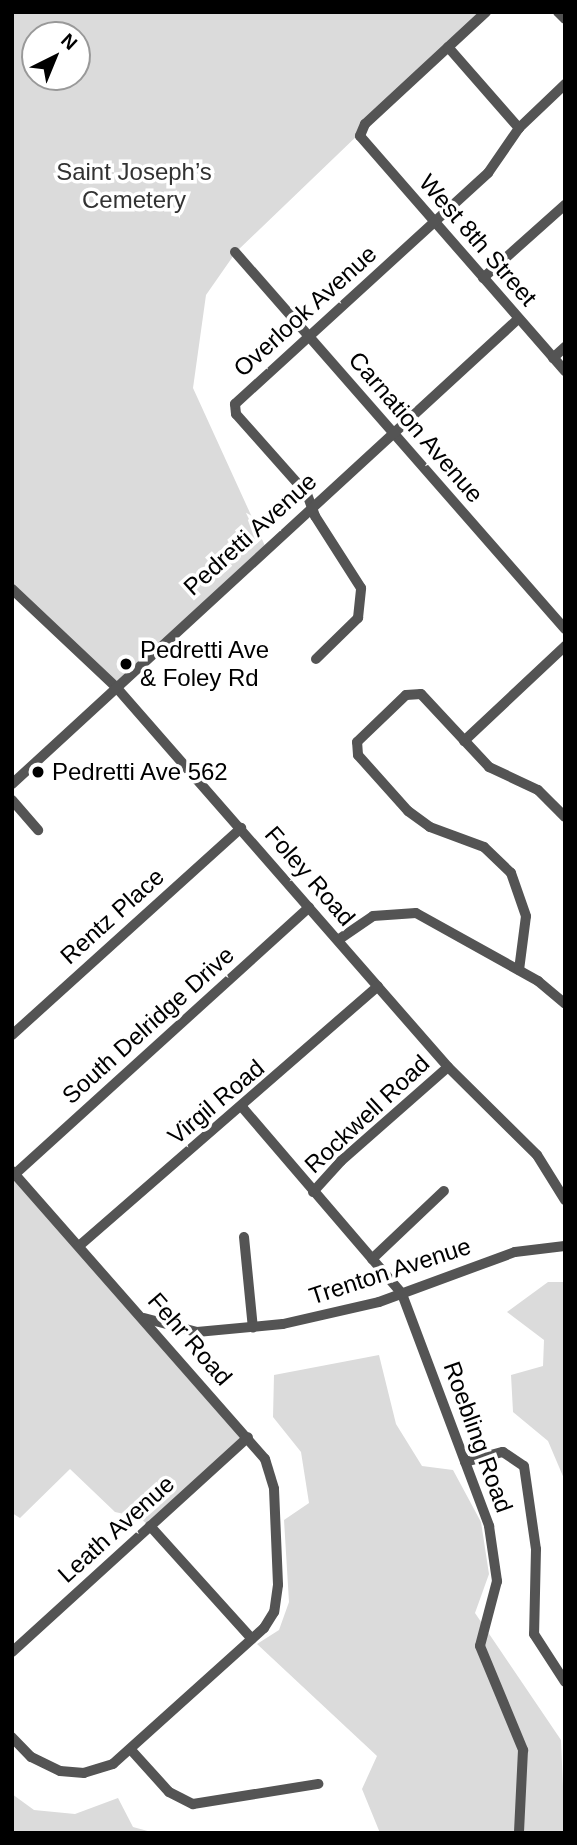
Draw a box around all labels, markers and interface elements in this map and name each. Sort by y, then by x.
north arrow [21,21,91,91]
text: N [57,29,81,54]
park label: Saint Joseph’s Cemetery [56,158,212,214]
street label: West 8th Street [413,168,543,312]
street label: Overlook Avenue [227,239,383,383]
street label: Carnation Avenue [342,345,490,509]
street label: Pedretti Avenue [177,466,323,602]
place label: Pedretti Ave & Foley Rd [140,636,270,692]
marker: Pedretti Ave & Foley Rd [118,656,134,672]
place label: Pedretti Ave 562 [52,758,229,786]
marker: Pedretti Ave 562 [30,764,46,780]
street label: Foley Road [259,820,361,932]
street label: Rentz Place [54,862,170,970]
street label: South Delridge Drive [56,940,240,1110]
street label: Rockwell Road [299,1049,435,1179]
street label: Virgil Road [162,1053,270,1151]
street label: Trenton Avenue [305,1231,475,1311]
street label: Fehr Road [142,1287,238,1391]
street label: Roebling Road [437,1357,519,1517]
street label: Leath Avenue [51,1469,181,1589]

